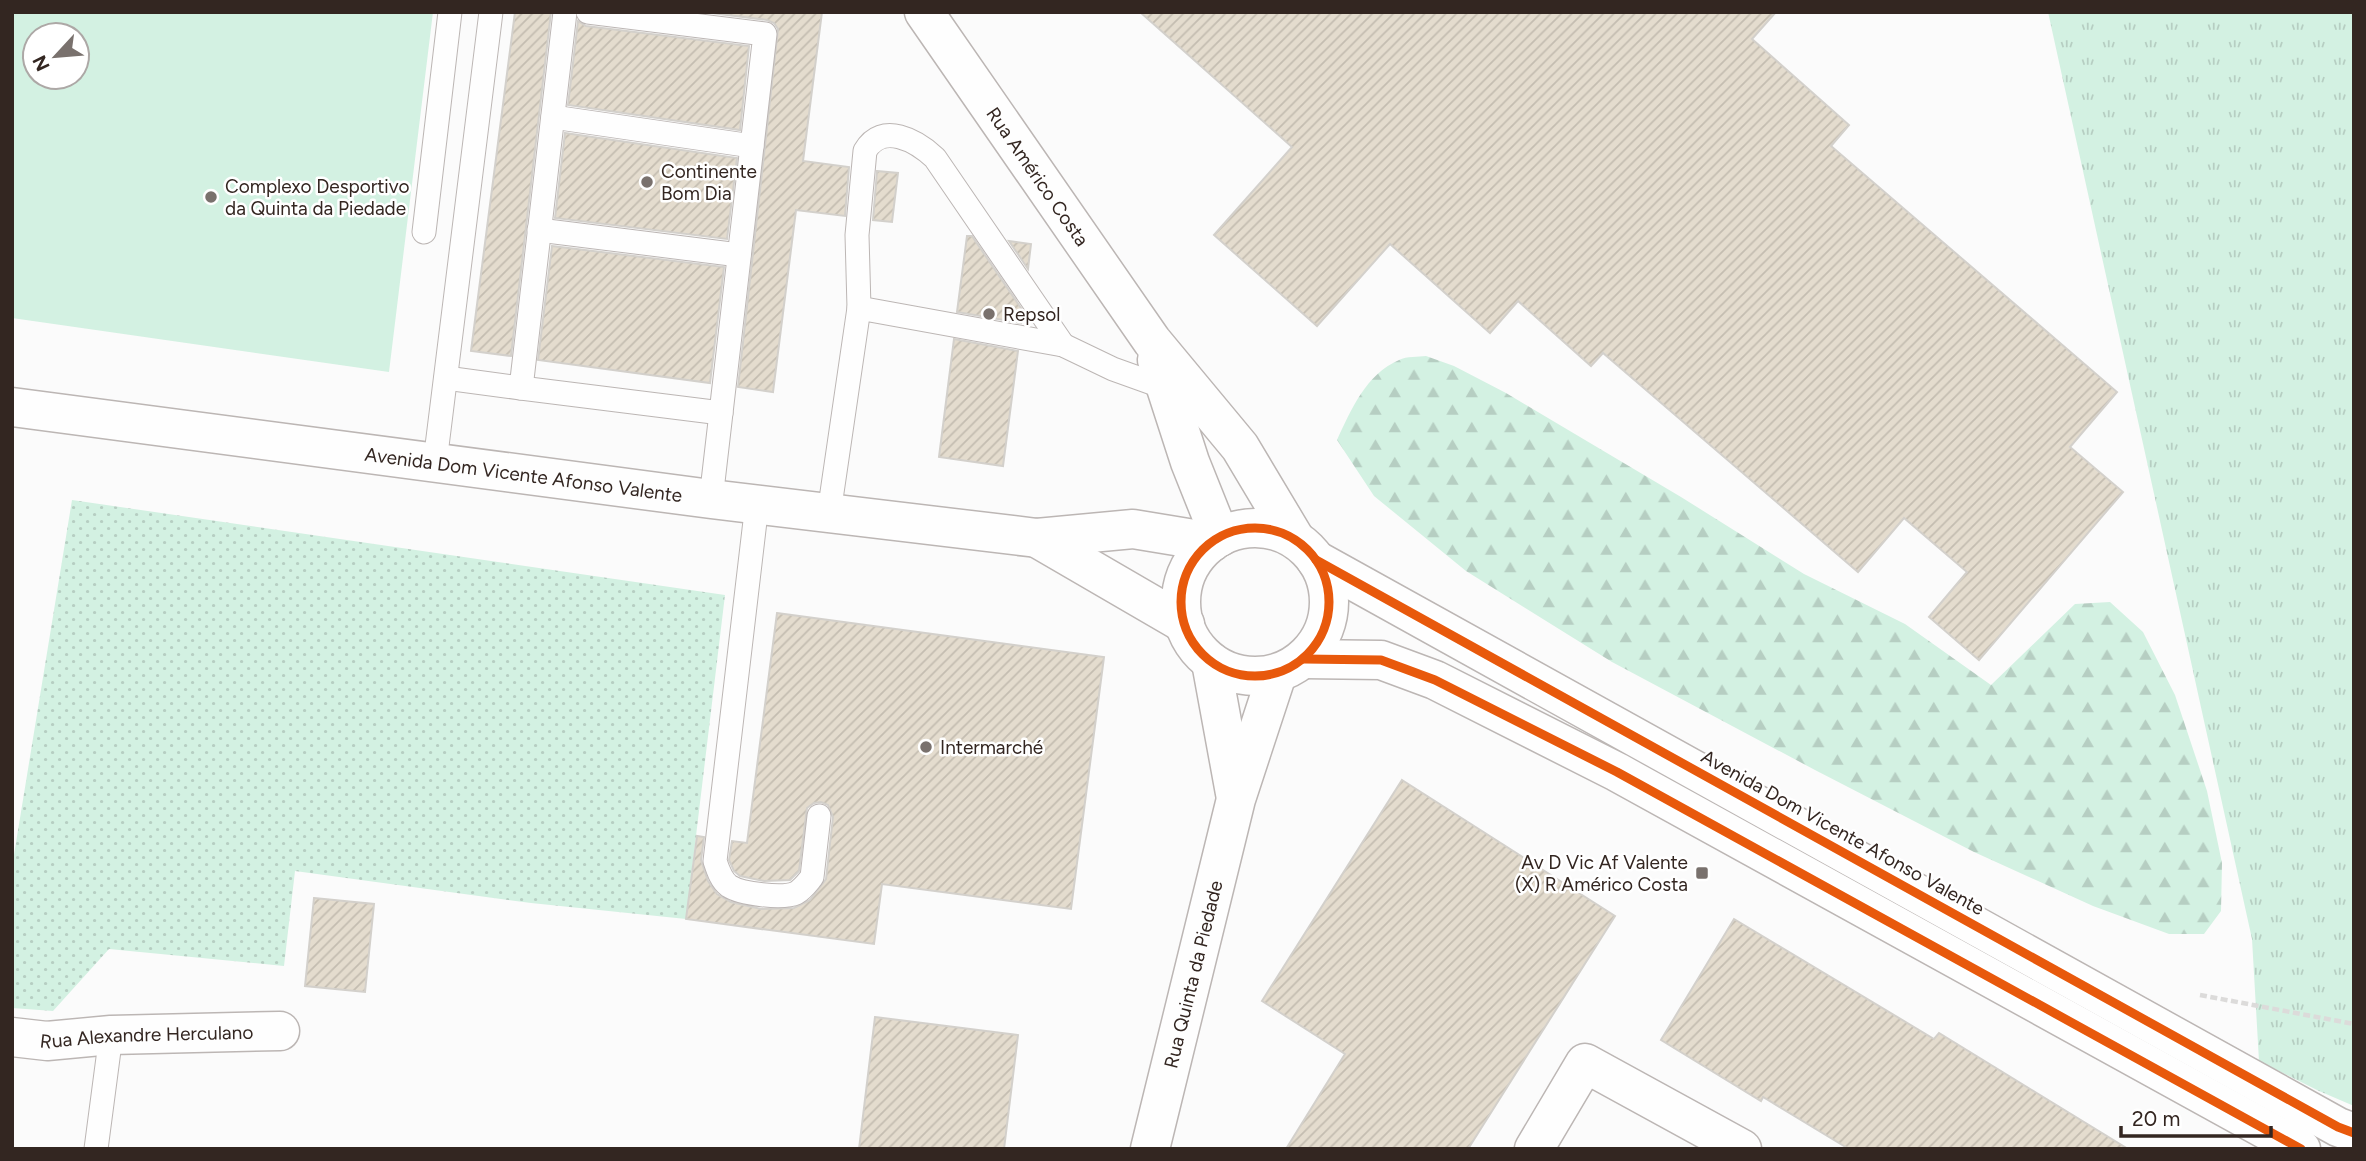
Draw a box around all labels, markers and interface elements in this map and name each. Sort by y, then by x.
north arrow [21,21,91,91]
text: N [28,52,55,75]
street label: Rua Américo Costa [981,103,1094,250]
place label: Continente Bom Dia [661,160,757,205]
marker: Continente Bom Dia [639,174,655,190]
place label: Complexo Desportivo da Quinta da Piedade [225,175,409,220]
marker: Complexo Desportivo da Quinta da Piedade [203,189,219,205]
place label: Repsol [1003,303,1061,326]
marker: Repsol [981,306,997,322]
street label: Avenida Dom Vicente Afonso Valente [363,443,684,507]
place label: Intermarché [940,736,1043,759]
marker: Intermarché [918,739,934,755]
street label: Avenida Dom Vicente Afonso Valente [1697,745,1988,920]
place label: Av D Vic Af Valente (X) R Américo Costa [1515,851,1688,896]
marker: Av D Vic Af Valente (X) R Américo Costa [1694,865,1710,881]
street label: Rua Quinta da Piedade [1159,878,1228,1071]
street label: Rua Alexandre Herculano [39,1021,254,1053]
scale bar [2121,1094,2272,1138]
text: 20 m [2132,1106,2180,1131]

